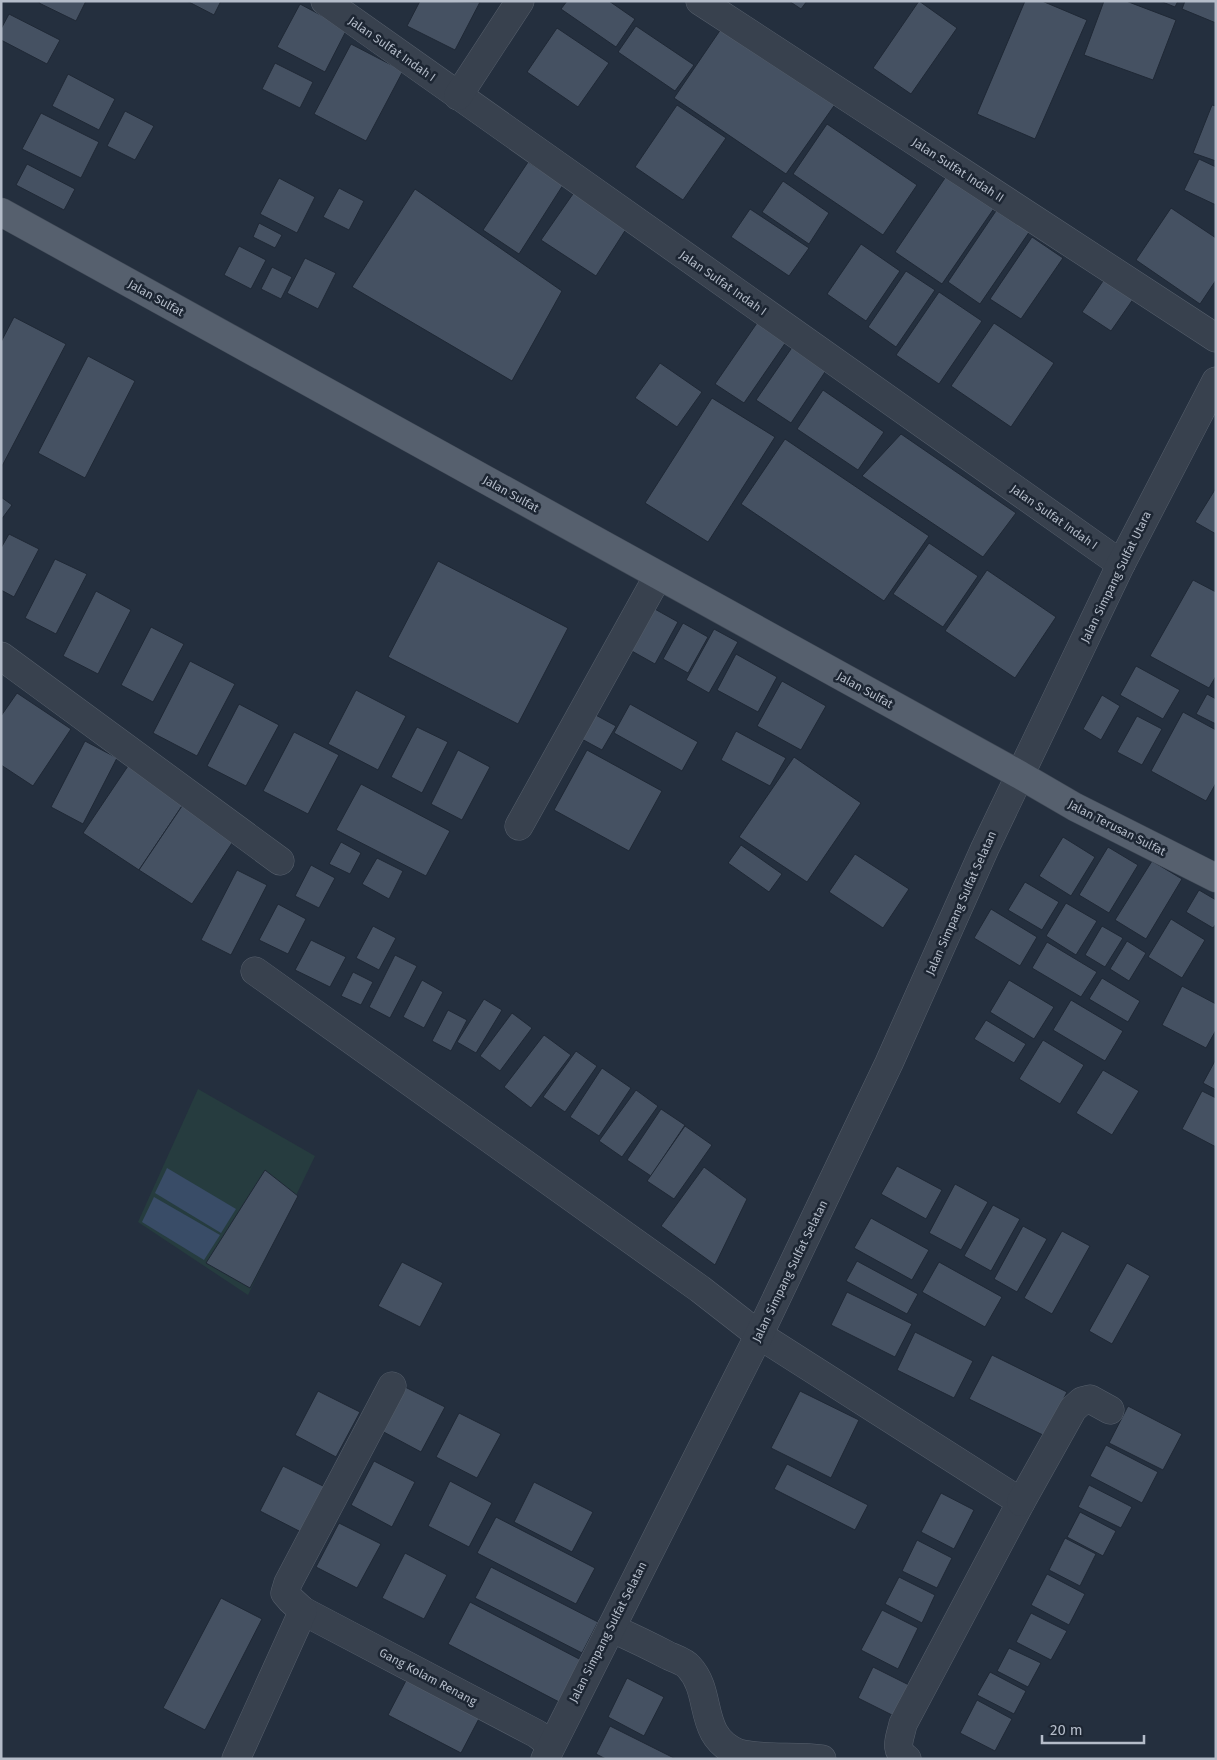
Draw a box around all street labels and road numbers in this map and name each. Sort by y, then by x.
street label: Jalan Sulfat Indah I [346,14,438,84]
street label: Jalan Sulfat Indah II [909,135,1007,205]
street label: Jalan Sulfat Indah I [677,248,769,318]
street label: Jalan Sulfat [126,277,187,319]
street label: Jalan Sulfat [481,473,542,515]
street label: Jalan Sulfat Indah I [1008,482,1100,552]
street label: Jalan Simpang Sulfat Utara [1078,509,1154,645]
street label: Jalan Sulfat [835,669,896,711]
street label: Jalan Terusan Sulfat [1066,797,1169,859]
street label: Jalan Simpang Sulfat Selatan [923,829,999,977]
street label: Jalan Simpang Sulfat Selatan [749,1198,831,1344]
street label: Jalan Simpang Sulfat Selatan [566,1559,650,1705]
street label: Gang Kolam Renang [377,1645,480,1709]

